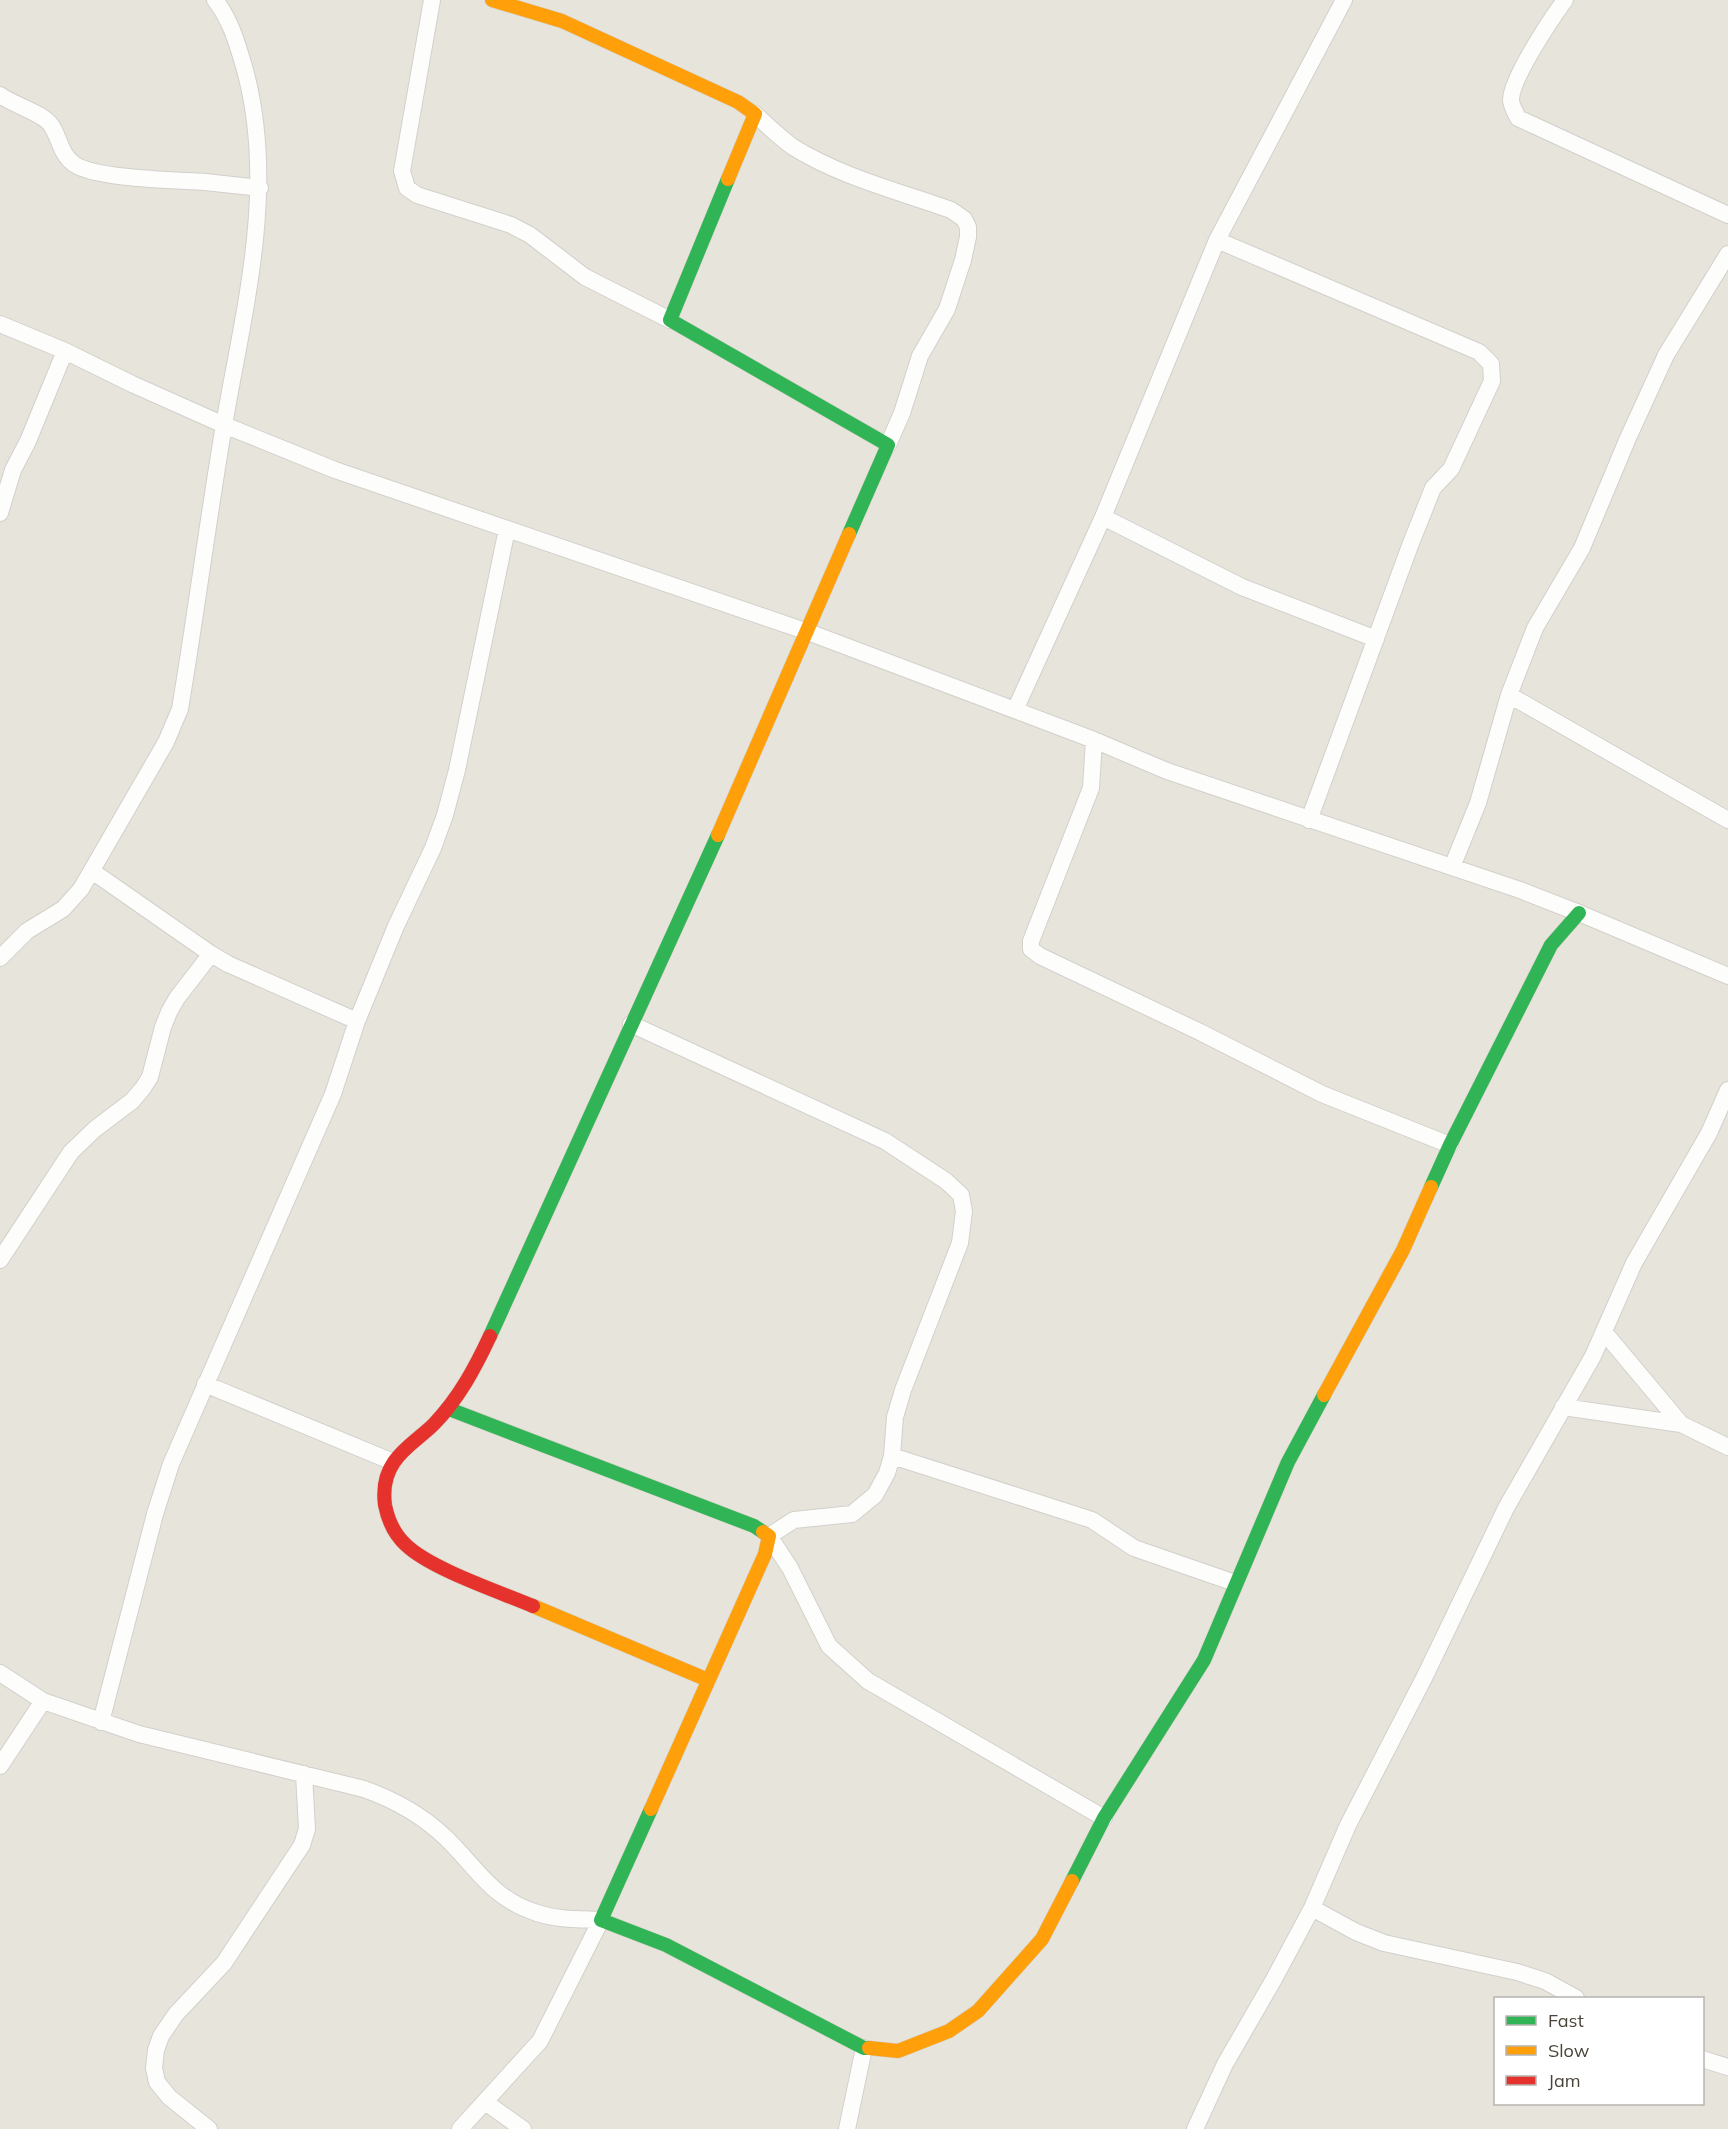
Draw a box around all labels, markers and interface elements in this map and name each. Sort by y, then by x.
legend [1494,1997,1704,2105]
text: Fast [1548,2009,1584,2032]
text: Slow [1548,2039,1590,2062]
text: Jam [1548,2069,1581,2092]

